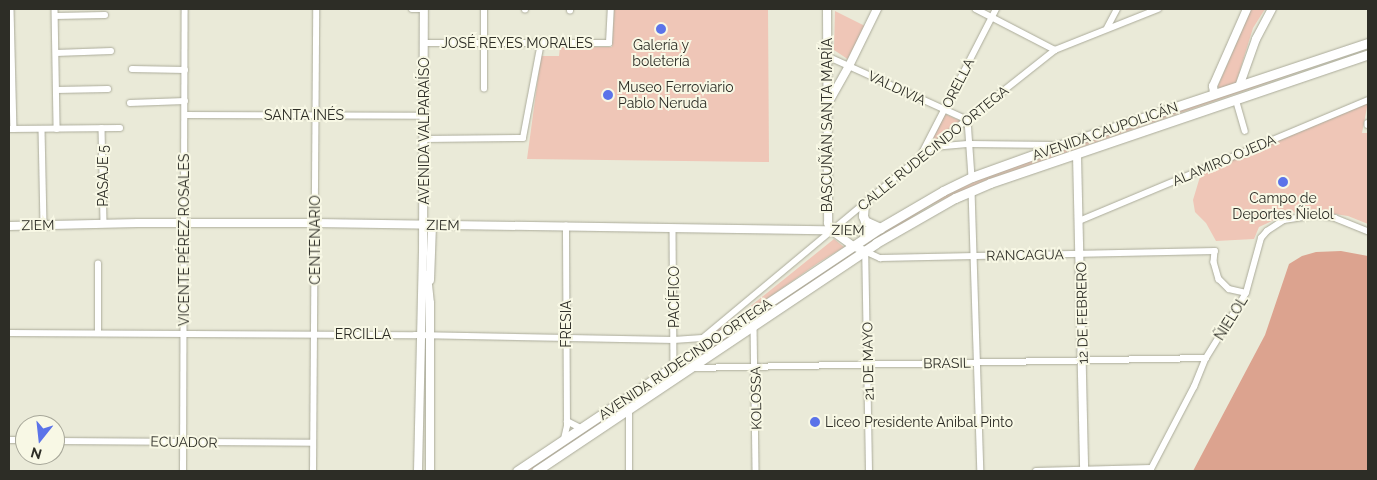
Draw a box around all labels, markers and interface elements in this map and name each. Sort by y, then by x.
marker: Galería y boletería [655,23,667,35]
street label: JOSÉ REYES MORALES [441,35,593,51]
place label: Galería y boletería [632,37,690,70]
street label: BASCUÑÁN SANTA MARÍA [819,38,835,212]
street label: ORELLA [938,55,978,111]
street label: AVENIDA VALPARAÍSO [416,57,432,205]
street label: VALDIVIA [865,67,929,109]
place label: Museo Ferroviario Pablo Neruda [618,79,734,111]
street label: CALLE RUDECINDO ORTEGA [854,82,1012,214]
marker: Museo Ferroviario Pablo Neruda [602,89,614,101]
street label: AVENIDA CAUPOLICÁN [1030,98,1180,164]
street label: SANTA INÉS [264,107,344,123]
street label: ALAMIRO OJEDA [1170,131,1278,189]
street label: PASAJE 5 [95,145,111,207]
street label: VICENTE PÉREZ ROSALES [176,154,192,326]
marker: Campo de Deportes Ñielol [1277,176,1289,188]
place label: Campo de Deportes Ñielol [1232,190,1334,222]
street label: CENTENARIO [307,195,323,285]
street label: ZIEM [21,216,55,234]
street label: ZIEM [426,216,460,234]
street label: ZIEM [831,221,865,239]
street label: RANCAGUA [986,246,1064,264]
street label: 12 DE FEBRERO [1073,262,1091,364]
street label: PACÍFICO [666,266,682,328]
street label: ÑIELOL [1211,293,1251,343]
street label: AVENIDA RUDECINDO ORTEGA [595,295,775,423]
street label: FRESIA [558,300,574,348]
street label: 21 DE MAYO [859,322,877,400]
street label: ERCILLA [335,326,391,342]
street label: BRASIL [923,354,971,372]
street label: KOLOSSA [747,366,765,430]
place label: Liceo Presidente Anibal Pinto [825,414,1014,430]
north arrow [15,415,65,465]
marker: Liceo Presidente Anibal Pinto [809,416,821,428]
street label: ECUADOR [150,433,218,451]
text: N [29,444,43,463]

